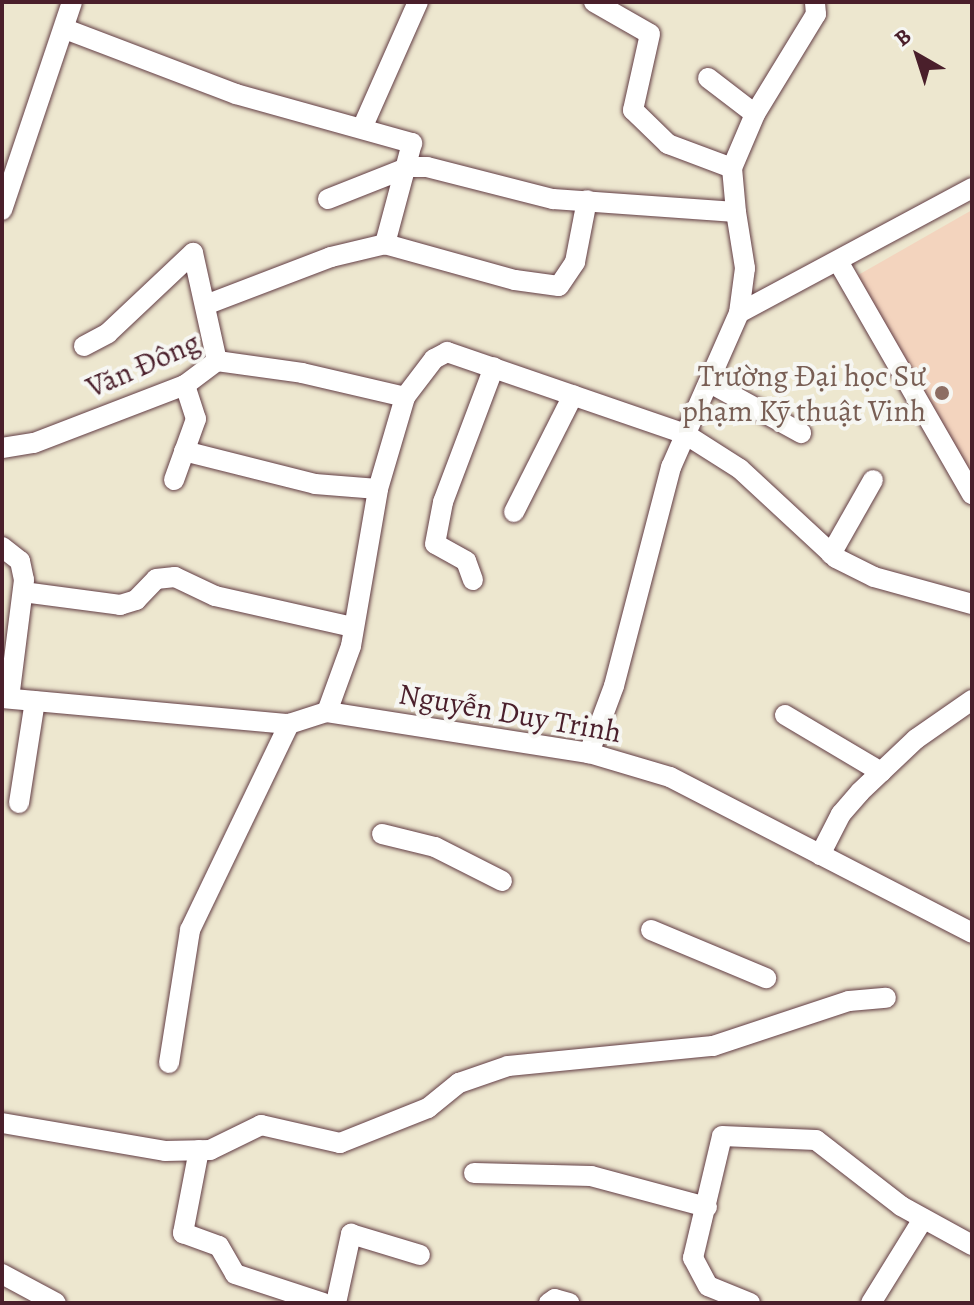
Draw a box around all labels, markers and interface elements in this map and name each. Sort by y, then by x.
north arrow [878,16,958,96]
text: B [888,21,918,53]
street label: Văn Đông [81,324,205,406]
place label: Trường Đại học Sư phạm Kỹ thuật Vinh [682,358,926,428]
marker: Trường Đại học Sư phạm Kỹ thuật Vinh [933,384,951,402]
street label: Nguyễn Duy Trinh [396,676,624,750]

